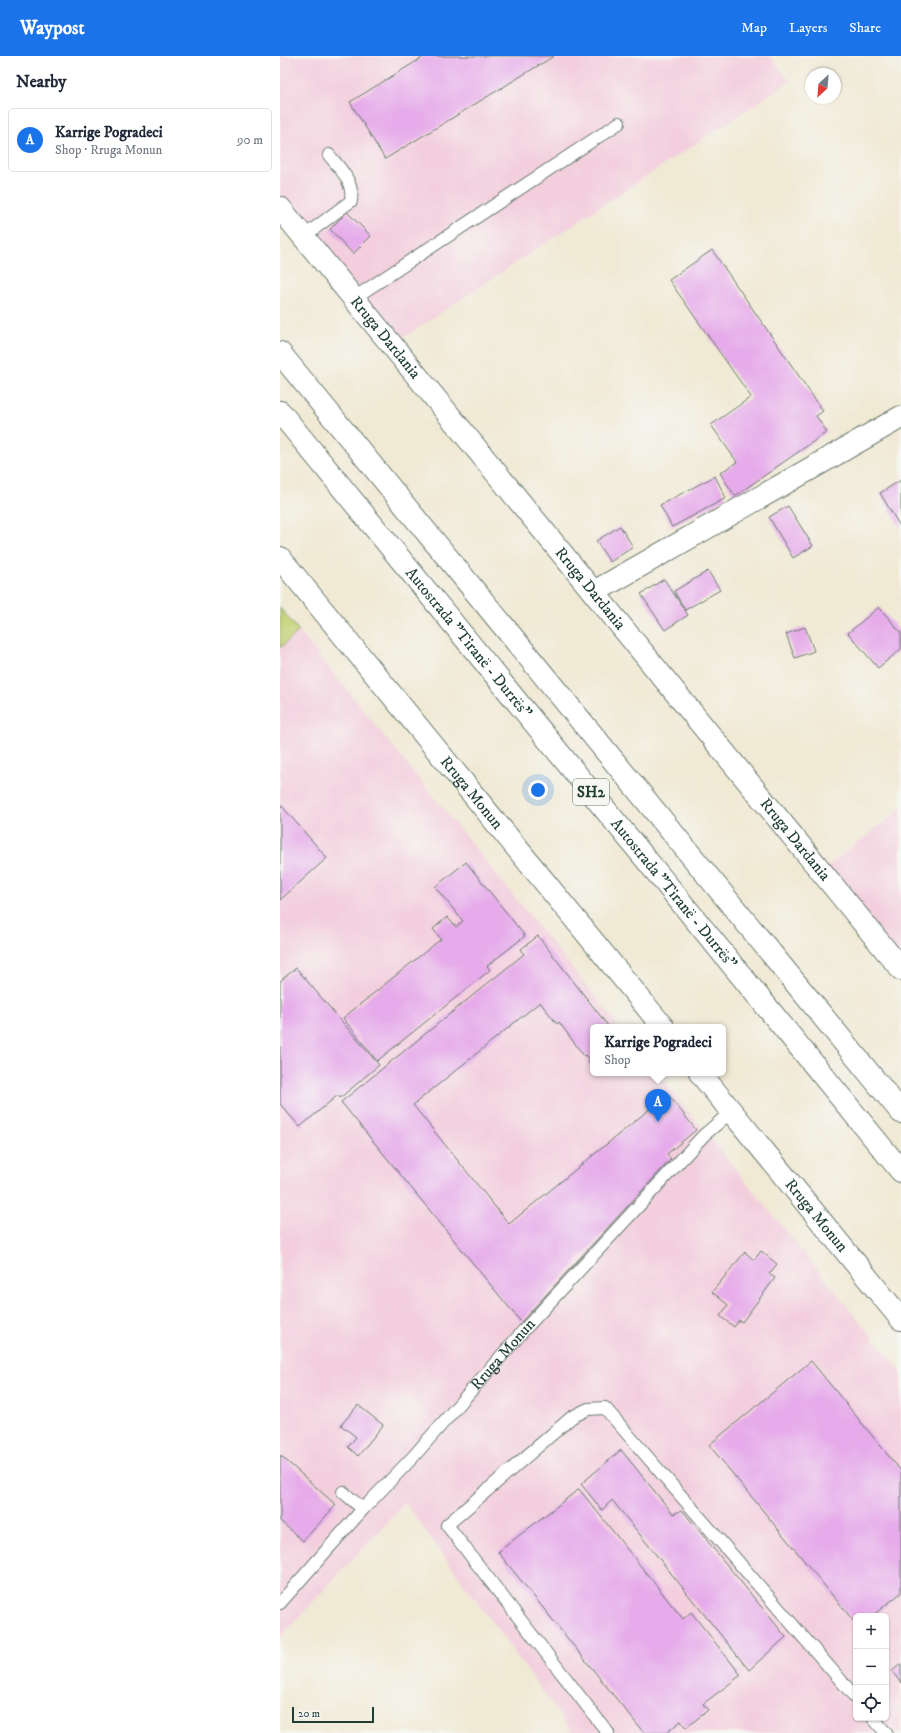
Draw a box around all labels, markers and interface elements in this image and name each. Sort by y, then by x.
text: Waypost [20,17,84,40]
text: Map [741,19,767,37]
text: Layers [789,19,827,37]
text: Share [849,19,881,37]
north arrow [805,68,841,104]
text: Nearby [16,71,66,93]
text: Karrige Pogradeci [55,123,163,142]
text: A [26,132,34,148]
text: 90 m [237,132,263,148]
text: Shop · Rruga Monun [55,142,162,158]
street label: Rruga Dardania [346,292,425,383]
street label: Rruga Dardania [551,543,630,634]
street label: Autostrada "Tiranë - Durrës" [401,563,536,722]
street label: Rruga Monun [436,752,508,834]
road number: SH2 [573,779,609,805]
your location [528,780,548,800]
street label: Rruga Dardania [756,794,835,885]
street label: Autostrada "Tiranë - Durrës" [606,814,741,973]
popup [590,1024,726,1076]
text: Karrige Pogradeci [604,1033,712,1052]
text: Shop [604,1052,631,1068]
pin: A [645,1089,671,1122]
street label: Rruga Monun [781,1175,853,1257]
street label: Rruga Monun [466,1314,540,1394]
map controls [853,1613,889,1721]
button: + [853,1613,889,1649]
button: − [853,1649,889,1685]
button: locate [853,1685,889,1721]
scale bar [292,1705,374,1724]
text: 20 m [298,1707,320,1721]

